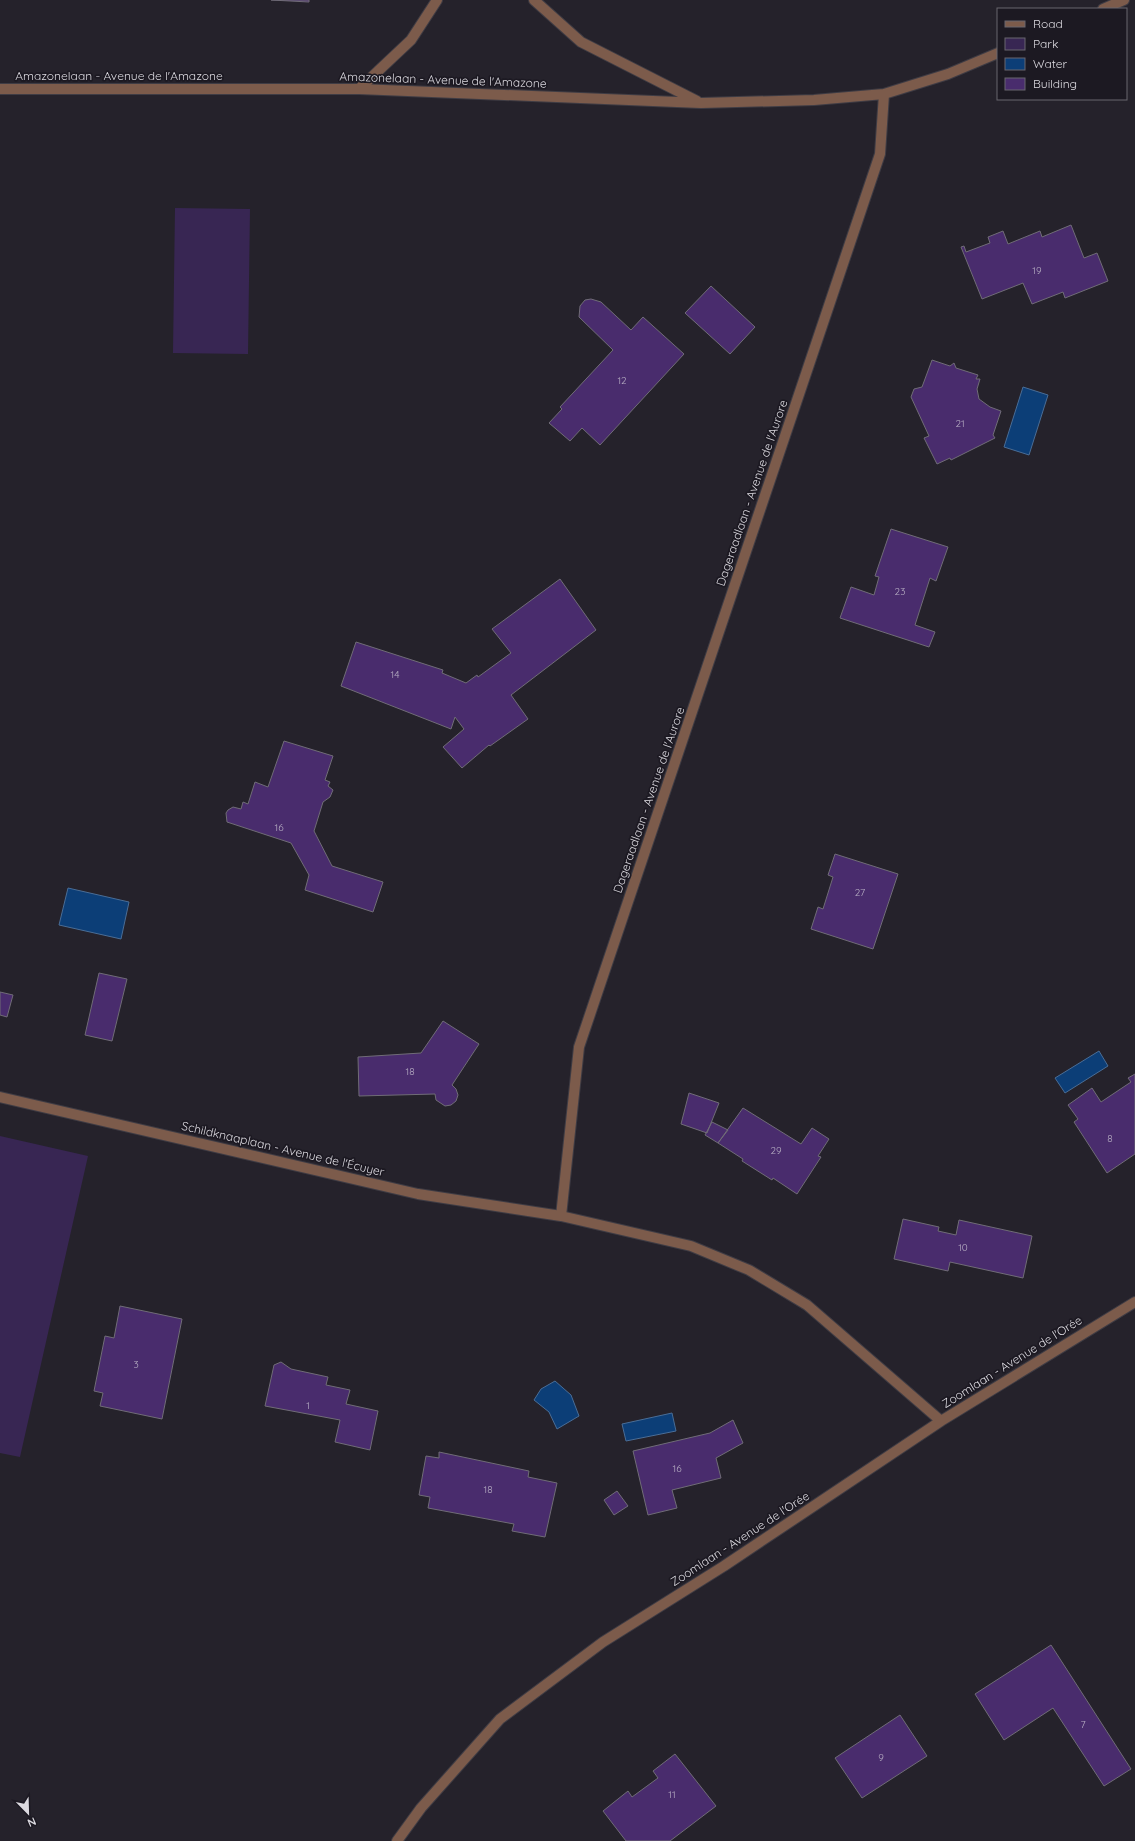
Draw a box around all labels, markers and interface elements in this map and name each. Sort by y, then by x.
legend [997,8,1127,100]
text: Road [1033,16,1063,31]
text: Park [1033,36,1058,51]
text: Water [1033,56,1068,71]
street label: Amazonelaan - Avenue de l'Amazone [15,68,223,83]
street label: Amazonelaan - Avenue de l'Amazone [339,68,547,91]
text: Building [1033,76,1077,91]
house number: 19 [1032,264,1042,277]
house number: 12 [617,374,627,387]
street label: Dageraadlaan - Avenue de l'Aurore [713,398,791,588]
house number: 21 [955,417,965,430]
house number: 23 [895,585,905,598]
house number: 14 [391,668,399,681]
street label: Dageraadlaan - Avenue de l'Aurore [610,705,688,895]
house number: 16 [274,821,284,834]
house number: 27 [855,886,865,899]
house number: 18 [405,1065,415,1078]
street label: Schildknaaplaan - Avenue de l'Écuyer [180,1118,386,1179]
house number: 8 [1107,1132,1113,1145]
house number: 29 [770,1144,782,1157]
house number: 10 [958,1241,968,1254]
street label: Zoomlaan - Avenue de l'Orée [939,1312,1085,1411]
house number: 3 [133,1358,139,1371]
house number: 1 [306,1399,310,1412]
house number: 16 [672,1462,682,1475]
house number: 18 [483,1483,493,1496]
street label: Zoomlaan - Avenue de l'Orée [667,1488,812,1589]
house number: 7 [1080,1718,1086,1731]
house number: 9 [878,1751,884,1764]
house number: 11 [668,1788,676,1801]
north arrow [8,1793,48,1833]
text: N [25,1814,38,1830]

